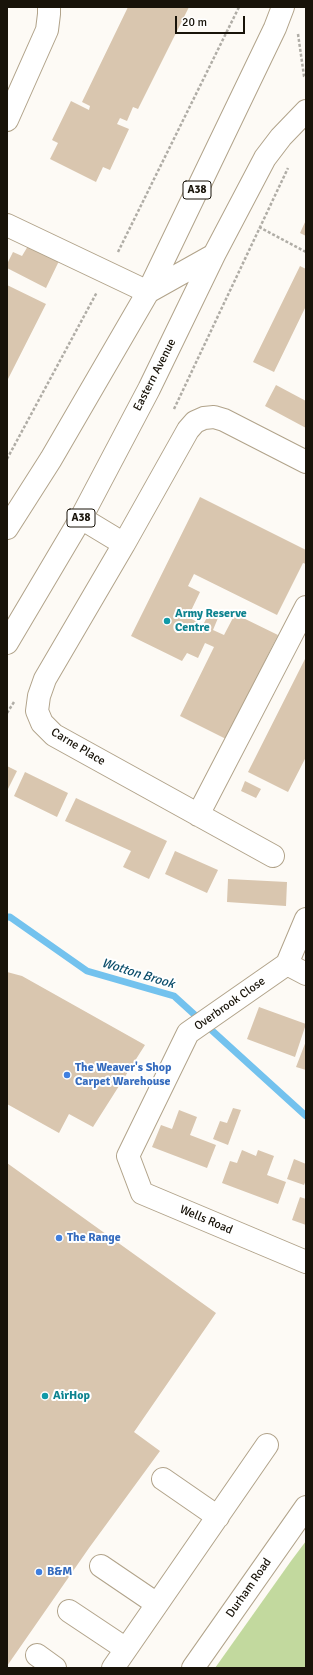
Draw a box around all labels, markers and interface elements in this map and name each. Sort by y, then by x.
scale bar [177,8,247,34]
text: 20 m [182,15,207,30]
road number: A38 [183,181,211,199]
street label: Eastern Avenue [131,336,179,414]
road number: A38 [67,509,95,527]
place label: Army Reserve Centre [175,607,247,635]
marker: Army Reserve Centre [162,616,172,626]
street label: Carne Place [48,725,108,769]
water label: Wotton Brook [100,956,176,992]
street label: Overbrook Close [192,974,268,1034]
place label: The Weaver's Shop Carpet Warehouse [75,1061,172,1089]
marker: The Weaver's Shop Carpet Warehouse [62,1070,72,1080]
street label: Wells Road [177,1202,235,1238]
place label: The Range [67,1231,121,1245]
marker: The Range [54,1233,64,1243]
place label: AirHop [53,1389,90,1403]
marker: AirHop [40,1391,50,1401]
street label: Durham Road [223,1556,275,1620]
place label: B&M [47,1565,72,1579]
marker: B&M [34,1567,44,1577]

